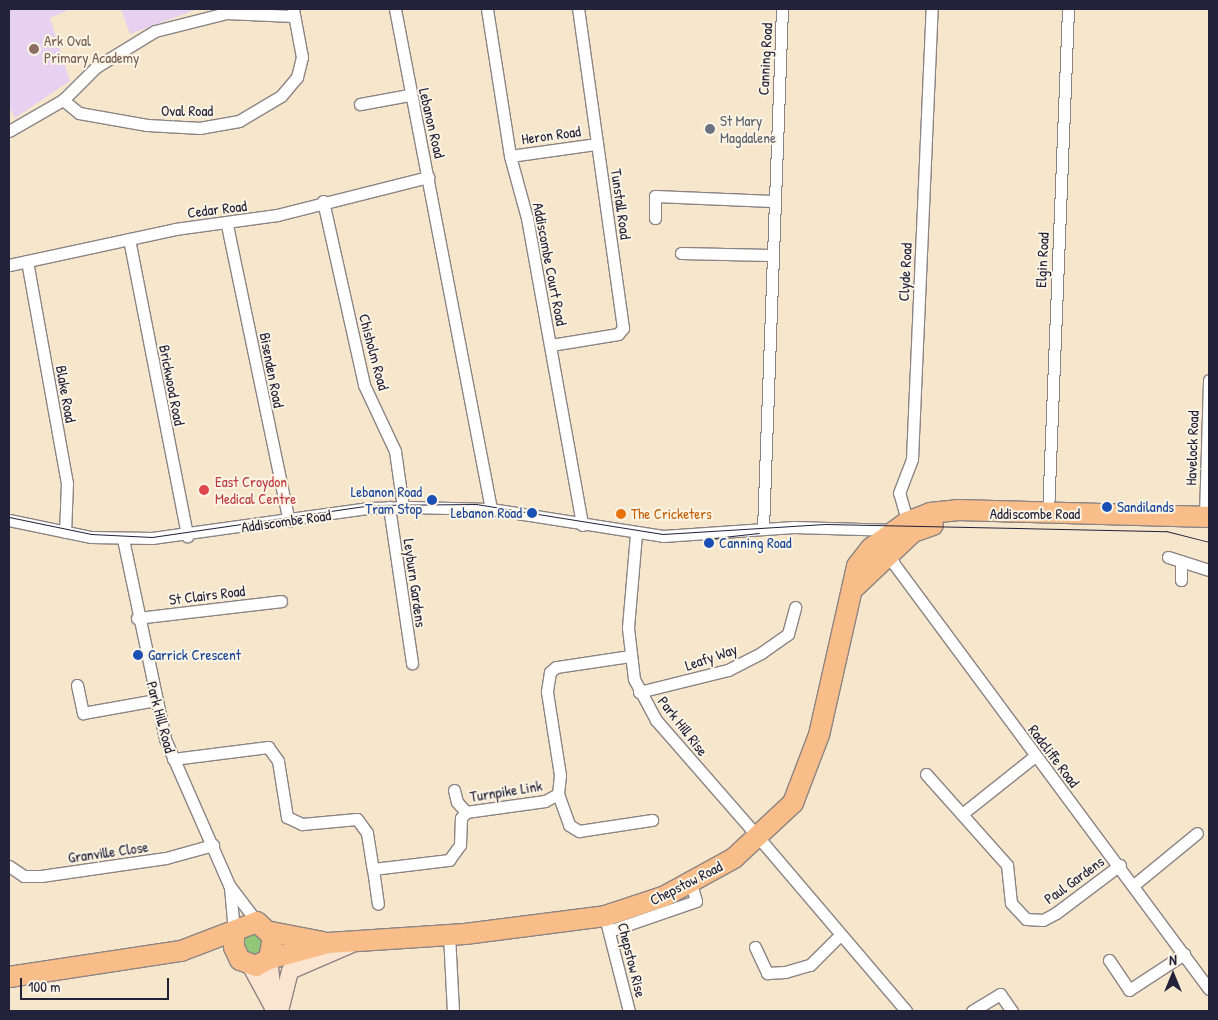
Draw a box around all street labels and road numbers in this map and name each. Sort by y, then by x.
street label: Canning Road [754,22,776,96]
street label: Lebanon Road [415,86,449,160]
street label: Oval Road [161,102,213,120]
street label: Heron Road [520,122,582,148]
street label: Tunstall Road [607,168,635,240]
street label: Cedar Road [186,196,248,222]
street label: Addiscombe Court Road [529,201,571,327]
street label: Elgin Road [1032,232,1052,288]
street label: Clyde Road [894,242,916,302]
street label: Chisholm Road [355,312,393,392]
street label: Bisenden Road [256,331,288,409]
street label: Brickwood Road [155,343,189,427]
street label: Blake Road [52,364,80,424]
street label: Havelock Road [1182,410,1202,486]
street label: Addiscombe Road [990,505,1080,523]
street label: Addiscombe Road [240,506,332,536]
street label: Leyburn Gardens [400,538,430,628]
street label: St Clairs Road [168,581,246,609]
street label: Leafy Way [683,640,739,674]
street label: Park Hill Road [143,679,179,755]
street label: Park Hill Rise [654,693,712,759]
street label: Radcliffe Road [1025,721,1083,791]
street label: Turnpike Link [469,776,543,806]
street label: Granville Close [67,837,149,867]
street label: Paul Gardens [1040,852,1108,908]
street label: Chepstow Road [647,857,725,909]
street label: Chepstow Rise [614,921,650,999]

